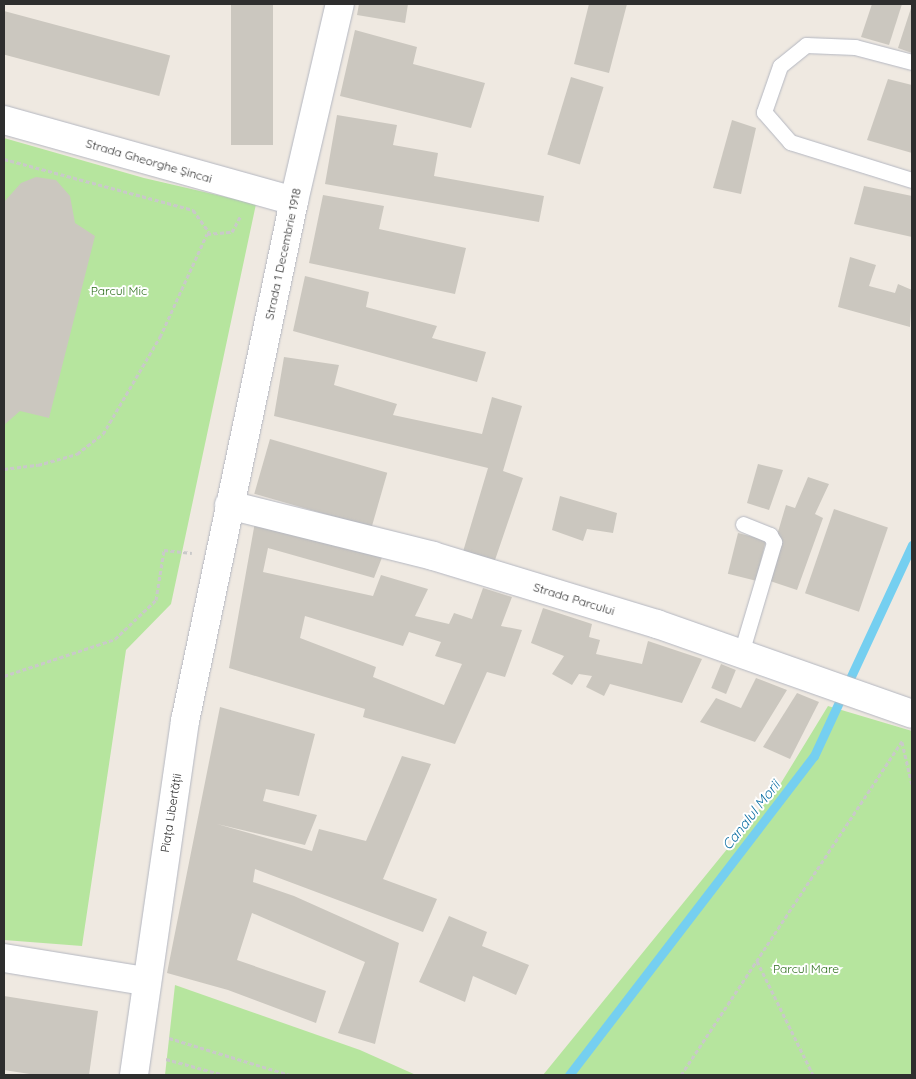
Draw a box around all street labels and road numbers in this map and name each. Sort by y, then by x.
street label: Strada Gheorghe Șincai [84,136,214,186]
street label: Strada 1 Decembrie 1918 [262,187,304,321]
street label: Strada Parcului [532,580,616,618]
street label: Piața Libertății [158,772,184,854]

